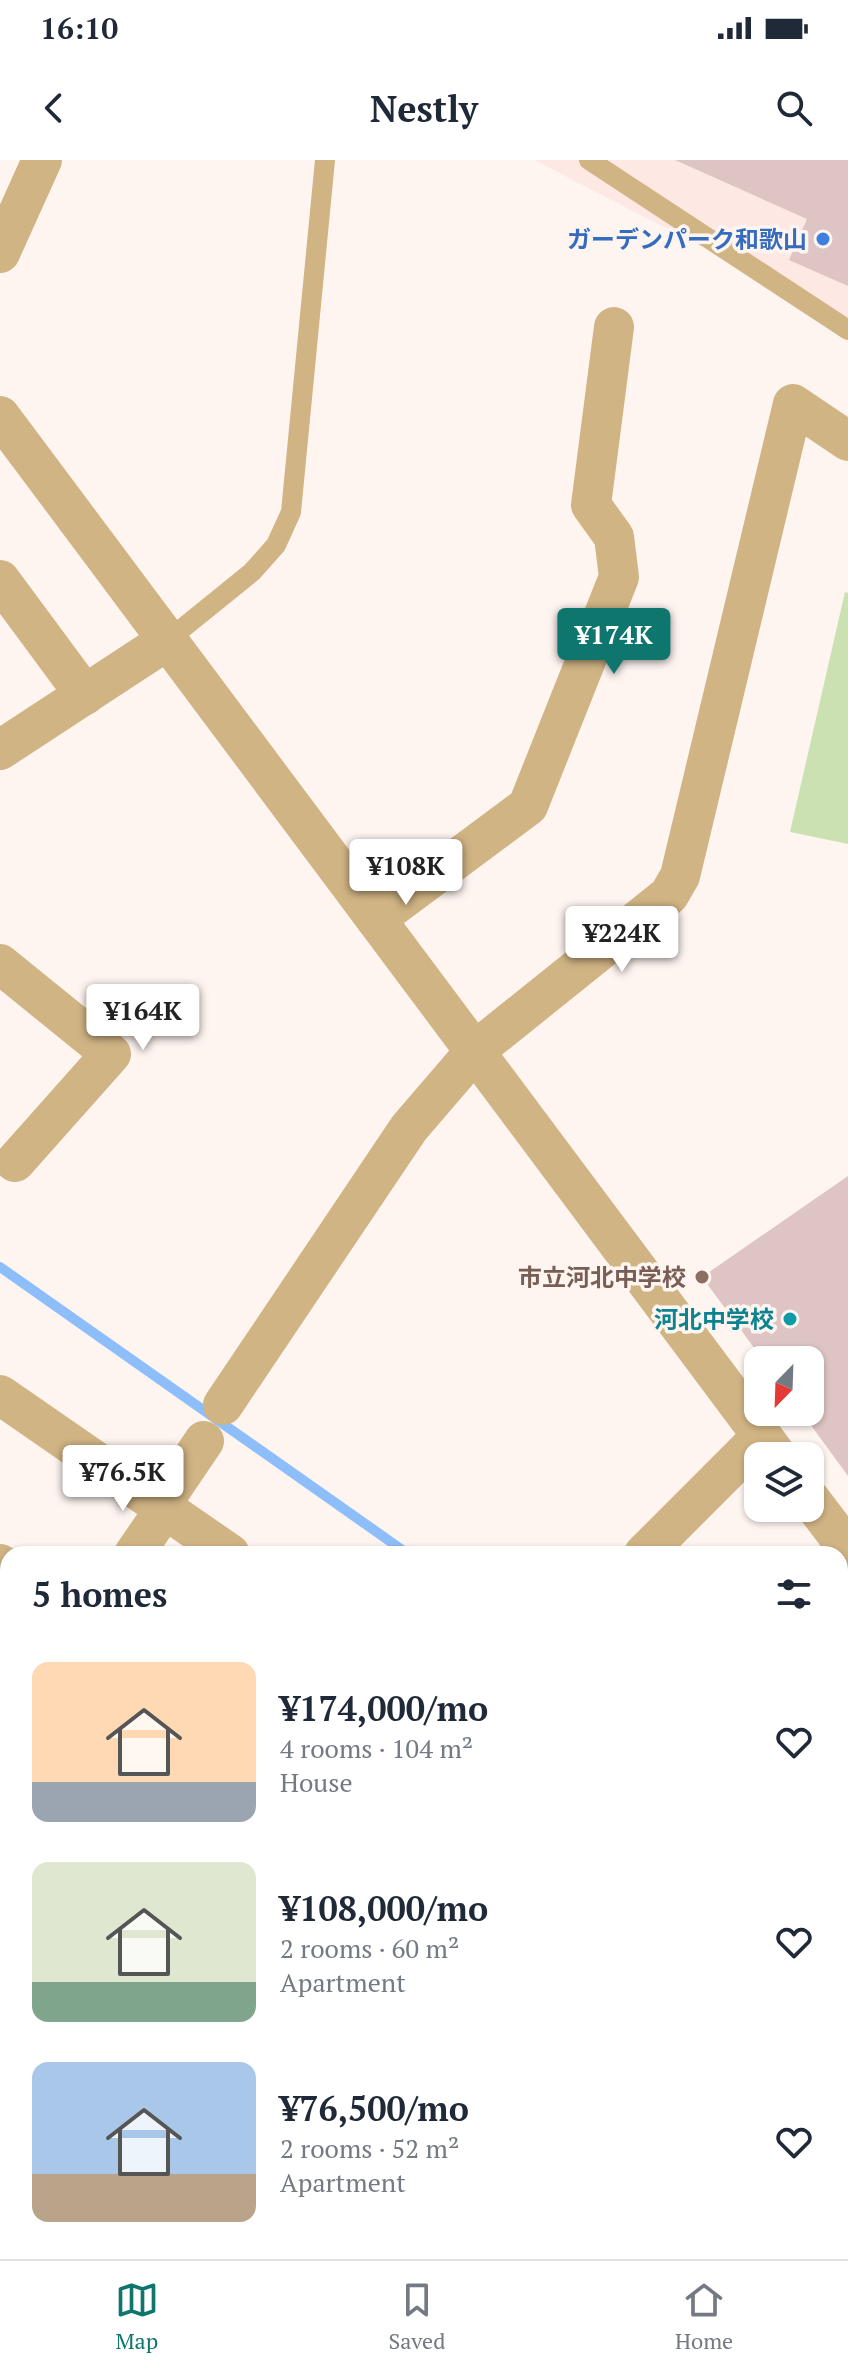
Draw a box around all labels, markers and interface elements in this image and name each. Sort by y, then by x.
text: 16:10 [40,8,118,48]
text: Nestly [370,85,478,132]
icon: back [32,86,76,130]
icon: search [772,86,816,130]
place label: ガーデンパーク和歌山 [567,223,807,255]
marker: ガーデンパーク和歌山 [814,230,832,248]
pin: ¥174K [558,608,670,676]
text: ¥174K [575,617,653,651]
pin: ¥108K [350,839,462,907]
text: ¥108K [367,848,445,882]
pin: ¥224K [566,906,678,974]
text: ¥224K [583,915,661,949]
pin: ¥164K [87,984,199,1052]
text: ¥164K [104,993,182,1027]
place label: 市立河北中学校 [518,1261,686,1293]
marker: 市立河北中学校 [693,1268,711,1286]
place label: 河北中学校 [654,1303,774,1335]
marker: 河北中学校 [781,1310,799,1328]
north arrow [744,1346,824,1426]
map controls [744,1346,824,1522]
button: layers [744,1442,824,1522]
pin: ¥76.5K [58,1445,188,1513]
text: ¥76.5K [81,1454,165,1488]
text: 5 homes [32,1572,167,1617]
icon: filters [772,1572,816,1616]
text: ¥174,000/mo [280,1686,488,1731]
icon: home [96,1694,192,1790]
icon: heart [772,1720,816,1764]
text: 4 rooms · 104 m² [280,1731,473,1765]
text: House [280,1765,353,1799]
text: ¥108,000/mo [280,1886,488,1931]
icon: home [96,1894,192,1990]
icon: heart [772,1920,816,1964]
text: 2 rooms · 60 m² [280,1931,459,1965]
text: Apartment [280,1965,406,1999]
text: ¥76,500/mo [280,2086,469,2131]
icon: home [96,2094,192,2190]
icon: heart [772,2120,816,2164]
text: 2 rooms · 52 m² [280,2131,459,2165]
text: Apartment [280,2165,406,2199]
tab: Map [115,2278,159,2355]
tab: Saved [388,2278,445,2355]
tab: Home [675,2278,733,2355]

